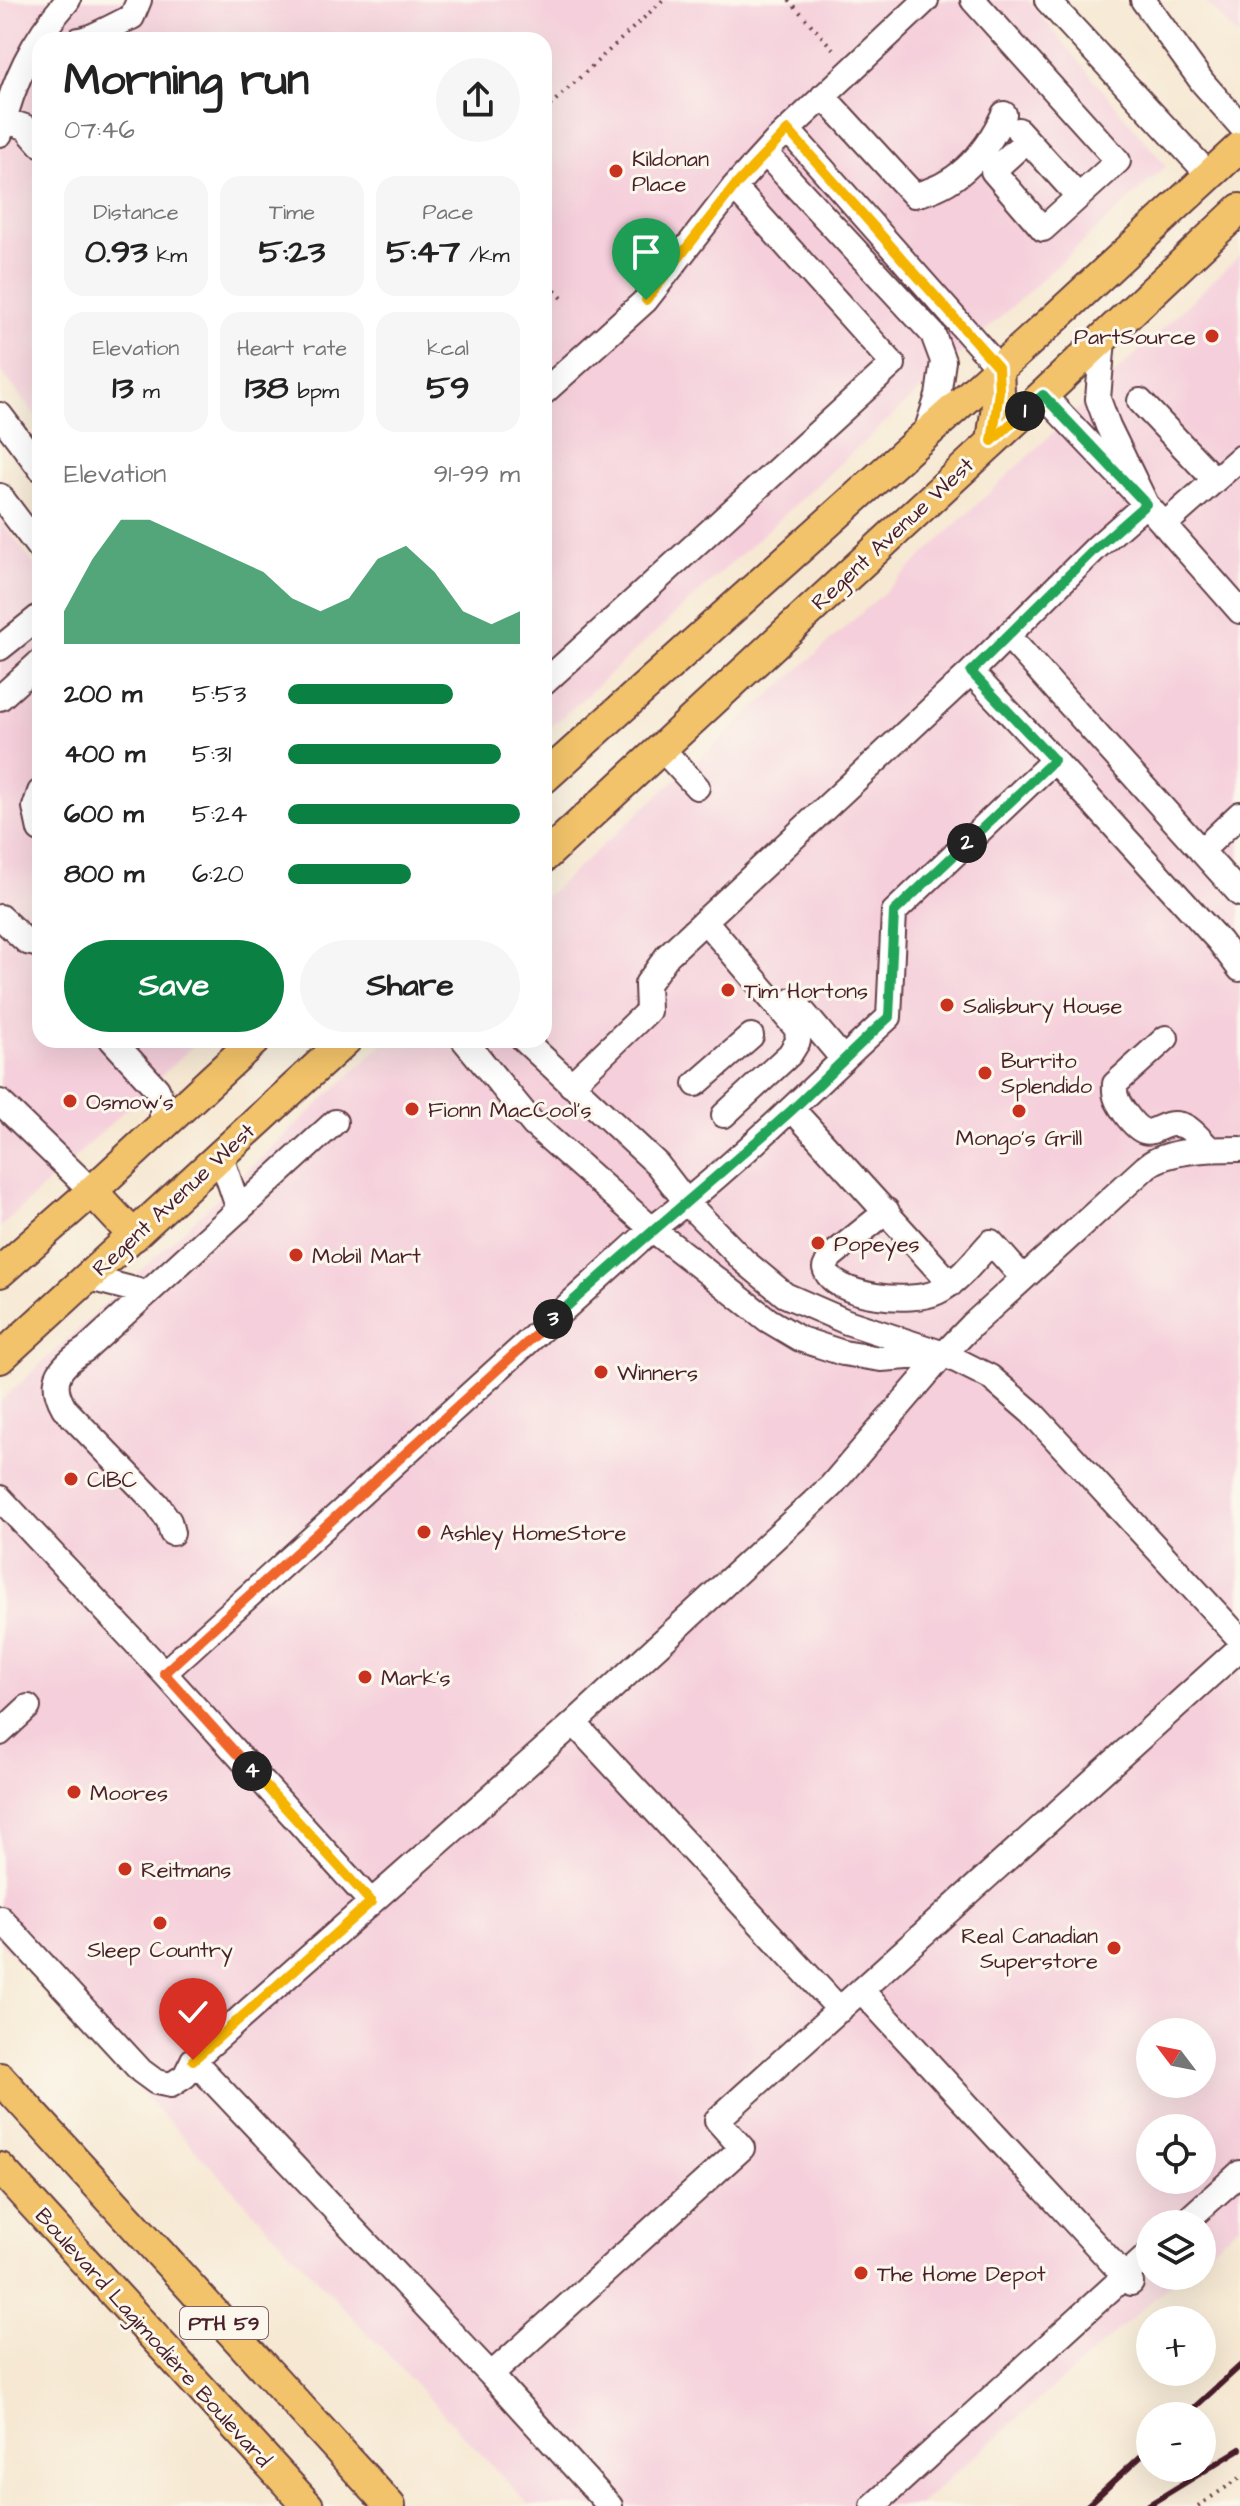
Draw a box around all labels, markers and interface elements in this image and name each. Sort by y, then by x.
text: Morning run [64,51,309,112]
button: share [436,58,520,142]
text: 07:46 [64,112,135,148]
place label: Kildonan Place [632,144,709,200]
marker: Kildonan Place [607,162,625,180]
text: Distance [93,197,179,228]
text: Time [269,197,315,228]
text: Pace [422,197,474,228]
pin [612,218,680,300]
text: 0.93 [85,228,148,276]
text: 5:23 [259,228,325,276]
text: 5:47 [386,228,460,276]
icon: arrive [624,230,668,274]
text: km [148,240,187,271]
text: /km [460,240,510,271]
place label: PartSource [1074,322,1196,353]
marker: PartSource [1203,327,1221,345]
text: Elevation [93,333,179,364]
text: Heart rate [237,333,347,364]
text: kcal [427,333,469,364]
text: 13 [112,364,134,412]
text: 138 [245,364,289,412]
text: 59 [426,364,470,412]
text: m [134,376,160,407]
text: bpm [289,376,339,407]
pin: 1 [1005,391,1045,431]
text: 1 [1024,395,1026,426]
street label: Regent Avenue West [805,450,982,619]
text: Elevation [64,456,166,492]
text: 91–99 m [434,456,520,492]
text: 200 m [64,676,142,712]
text: 5:53 [192,676,246,712]
text: 400 m [64,736,145,772]
text: 5:31 [192,736,231,772]
text: 600 m [64,796,144,832]
text: 5:24 [192,796,247,832]
pin: 2 [947,823,987,863]
text: 2 [961,827,973,858]
text: 800 m [64,856,144,892]
text: 6:20 [192,856,244,892]
button: Save [64,940,284,1032]
button: Share [300,940,520,1032]
place label: Tim Hortons [744,976,868,1007]
marker: Tim Hortons [719,981,737,999]
place label: Salisbury House [963,991,1123,1023]
marker: Salisbury House [938,996,956,1014]
place label: Burrito Splendido [1001,1046,1093,1102]
marker: Burrito Splendido [976,1064,994,1082]
place label: Osmow's [86,1087,174,1118]
marker: Osmow's [61,1092,79,1110]
place label: Fionn MacCool’s [428,1095,591,1126]
marker: Fionn MacCool’s [403,1100,421,1118]
marker: Mongo's Grill [1010,1102,1028,1120]
street label: Regent Avenue West [86,1116,263,1285]
place label: Mongo's Grill [956,1123,1082,1155]
place label: Popeyes [834,1229,920,1261]
marker: Popeyes [809,1234,827,1252]
place label: Mobil Mart [312,1241,421,1272]
marker: Mobil Mart [287,1246,305,1264]
pin: 3 [533,1299,573,1339]
text: 3 [547,1303,559,1334]
place label: Winners [617,1358,698,1389]
marker: Winners [592,1363,610,1381]
place label: CIBC [87,1465,138,1496]
marker: CIBC [62,1470,80,1488]
place label: Ashley HomeStore [440,1518,627,1550]
marker: Ashley HomeStore [415,1523,433,1541]
place label: Mark's [381,1663,451,1694]
marker: Mark's [356,1668,374,1686]
pin: 4 [232,1751,272,1791]
text: 4 [245,1755,259,1786]
place label: Moores [90,1778,168,1809]
marker: Moores [65,1783,83,1801]
place label: Reitmans [141,1855,231,1886]
marker: Reitmans [116,1860,134,1878]
marker: Sleep Country [151,1914,169,1932]
place label: Real Canadian Superstore [961,1921,1098,1977]
place label: Sleep Country [87,1935,233,1967]
marker: Real Canadian Superstore [1105,1939,1123,1957]
pin [159,1978,227,2060]
icon: check [171,1990,215,2034]
north arrow [1136,2018,1216,2098]
map controls [1136,2018,1216,2482]
button: locate [1136,2114,1216,2194]
street label: Boulevard Lagimodière Boulevard [27,2201,278,2475]
button: layers [1136,2210,1216,2290]
place label: The Home Depot [877,2259,1046,2290]
marker: The Home Depot [852,2264,870,2282]
button: + [1136,2306,1216,2386]
road number: PTH 59 [180,2307,268,2339]
button: − [1136,2402,1216,2482]

